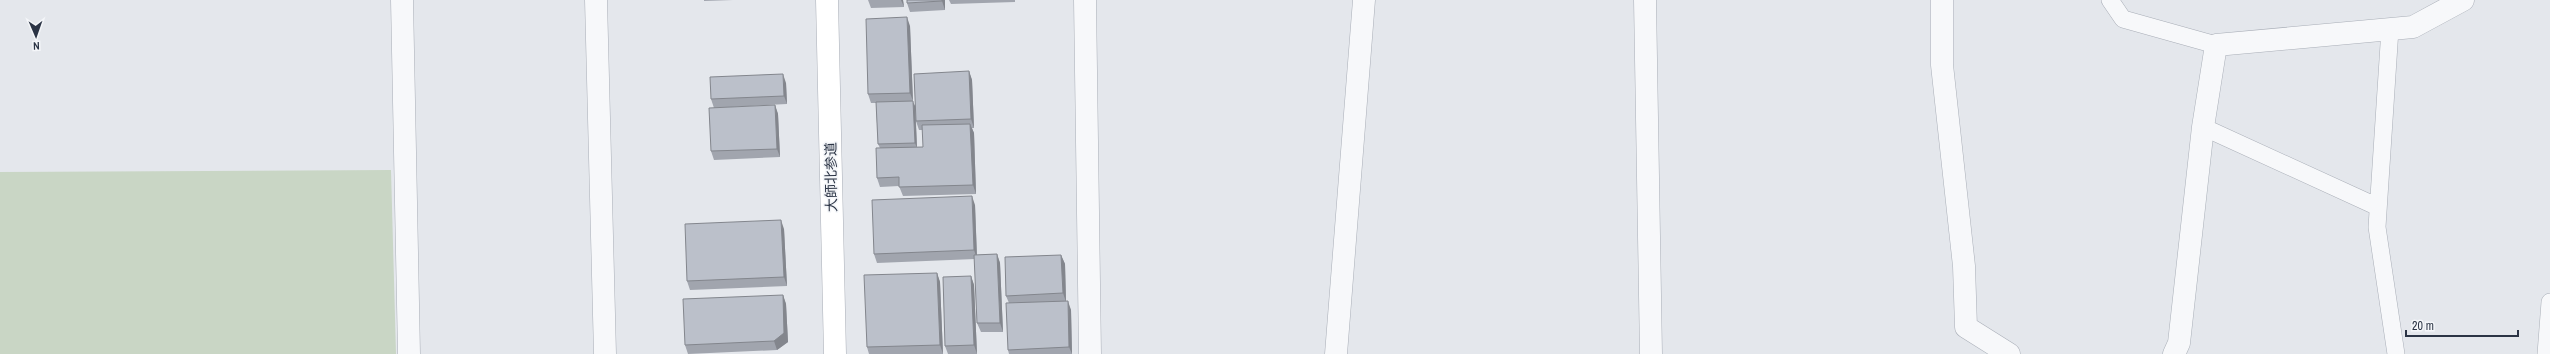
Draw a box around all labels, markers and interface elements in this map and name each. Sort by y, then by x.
north arrow [16,16,56,56]
text: N [33,39,40,53]
street label: 大師北参道 [821,142,841,212]
scale bar [2406,312,2518,338]
text: 20 m [2412,318,2434,334]

